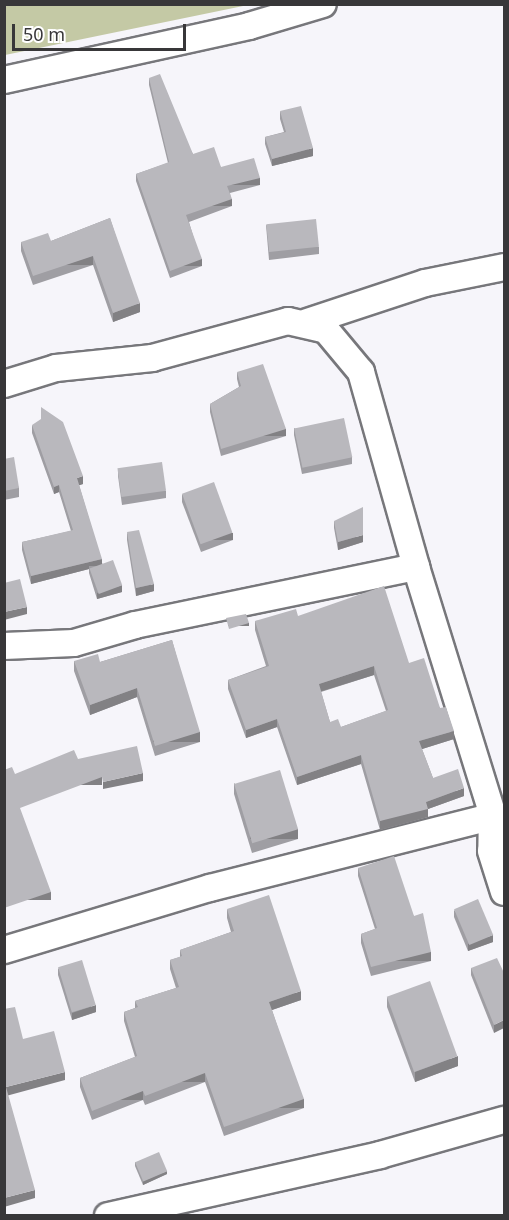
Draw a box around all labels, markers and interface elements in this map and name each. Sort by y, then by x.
scale bar [15,12,189,50]
text: 50 m [23,22,65,46]

